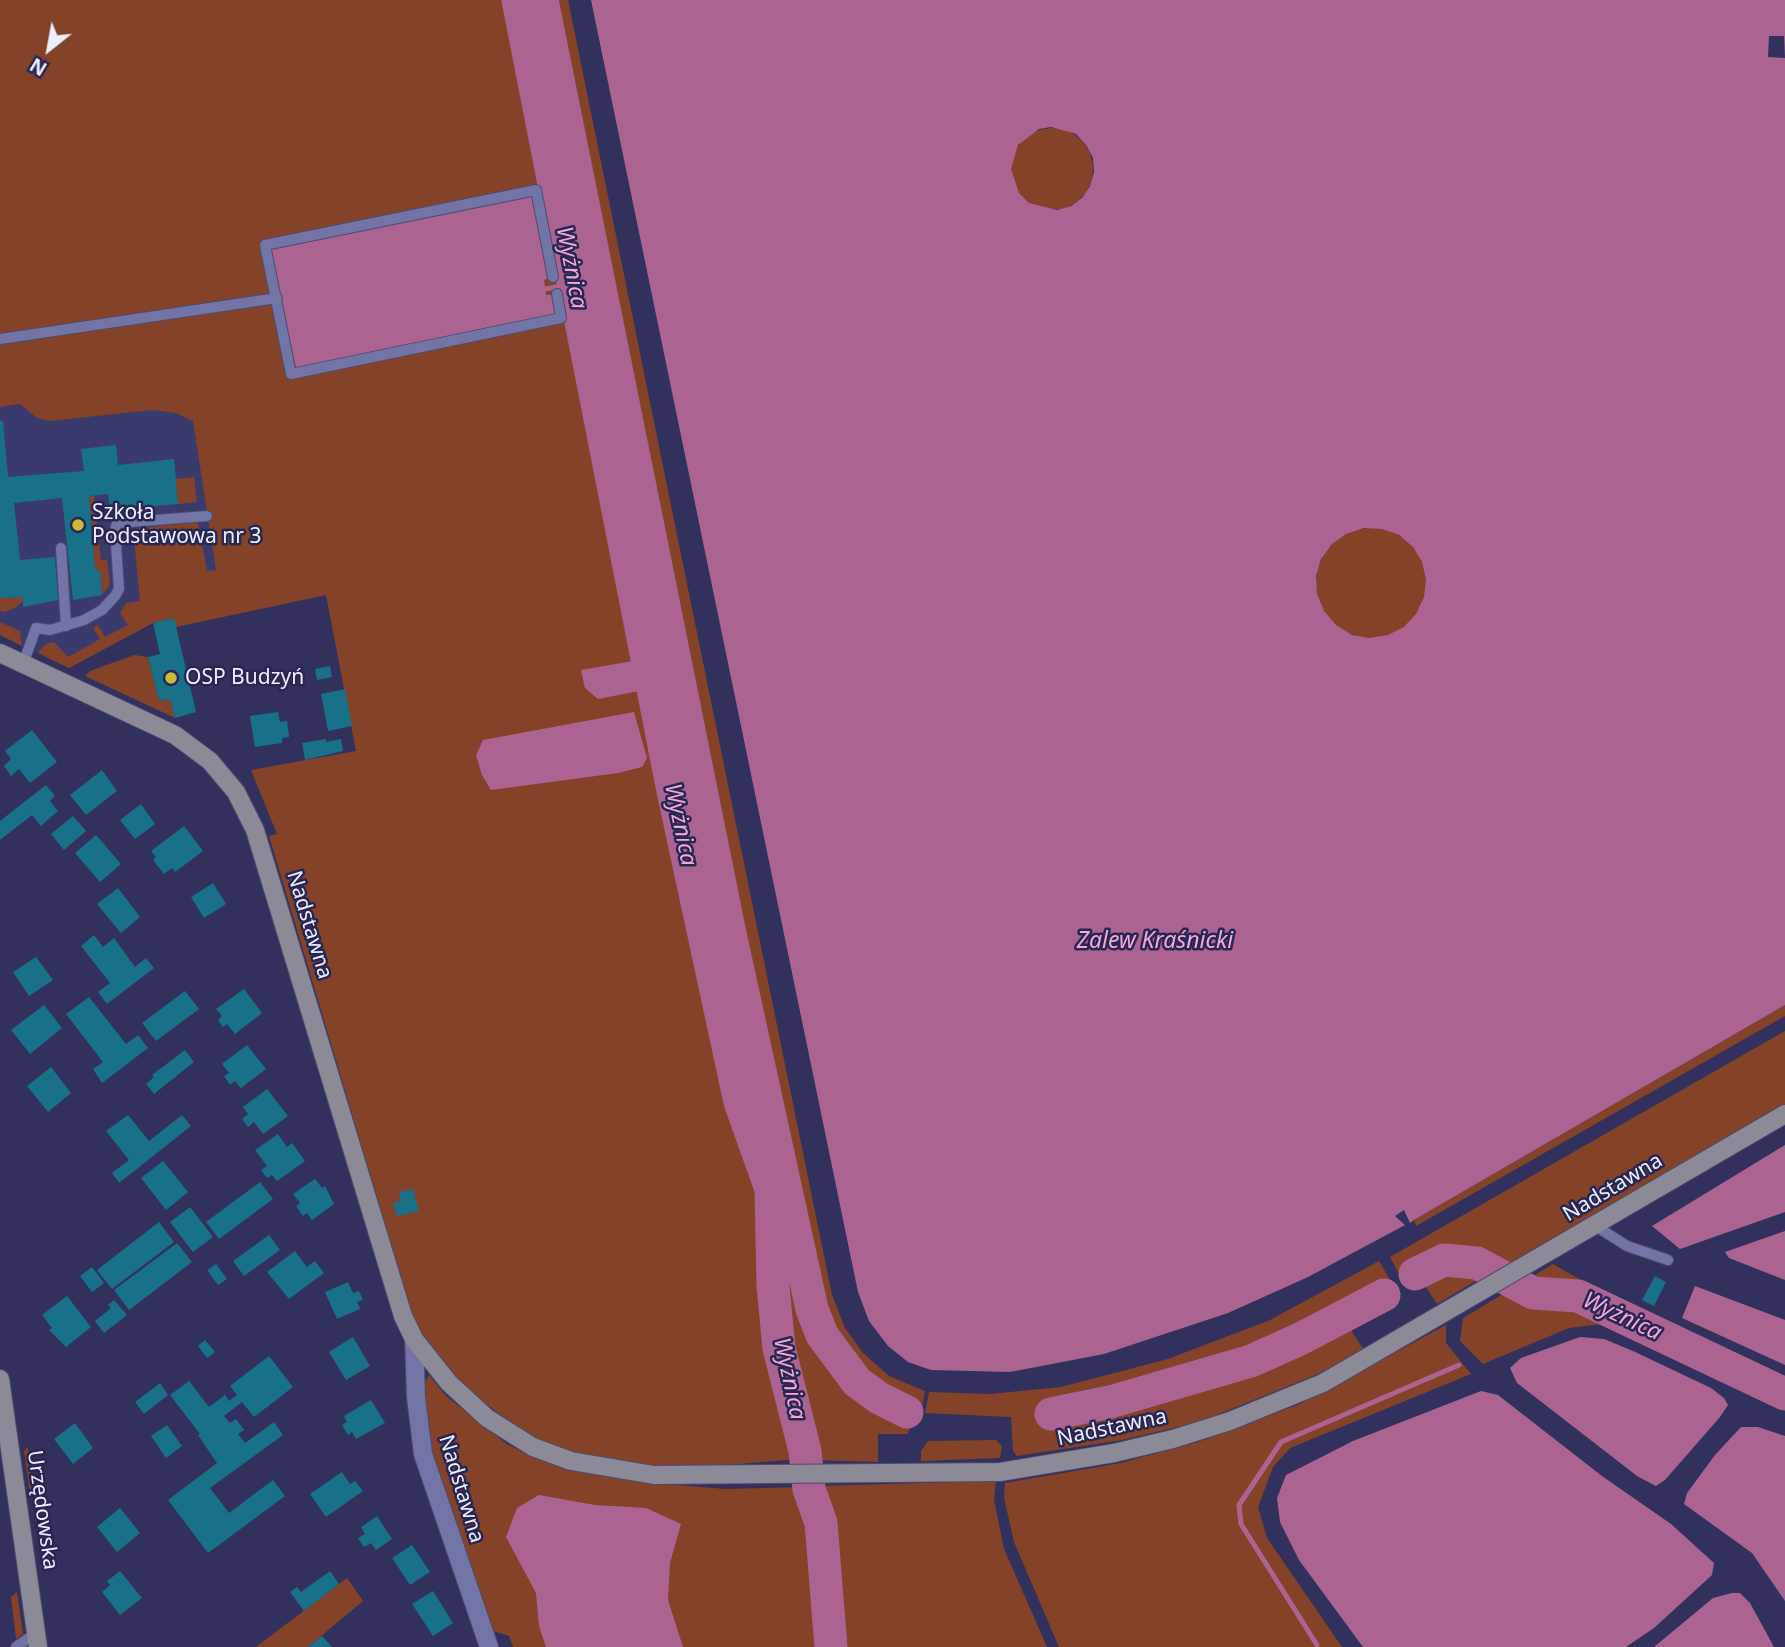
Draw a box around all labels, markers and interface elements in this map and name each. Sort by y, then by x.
north arrow [14,14,84,84]
text: N [25,52,52,82]
water label: Wyżnica [549,224,593,312]
place label: Szkoła Podstawowa nr 3 [92,500,261,550]
marker: Szkoła Podstawowa nr 3 [70,517,86,533]
place label: OSP Budzyń [185,665,304,691]
marker: OSP Budzyń [163,670,179,686]
water label: Wyżnica [658,781,702,869]
street label: Nadstawna [281,868,337,982]
water label: Zalew Kraśnicki [1077,927,1233,955]
street label: Nadstawna [1559,1149,1667,1227]
water label: Wyżnica [1578,1287,1666,1347]
water label: Wyżnica [767,1335,811,1423]
street label: Nadstawna [1055,1404,1169,1452]
street label: Nadstawna [433,1432,489,1546]
street label: Urzędowska [21,1449,63,1571]

